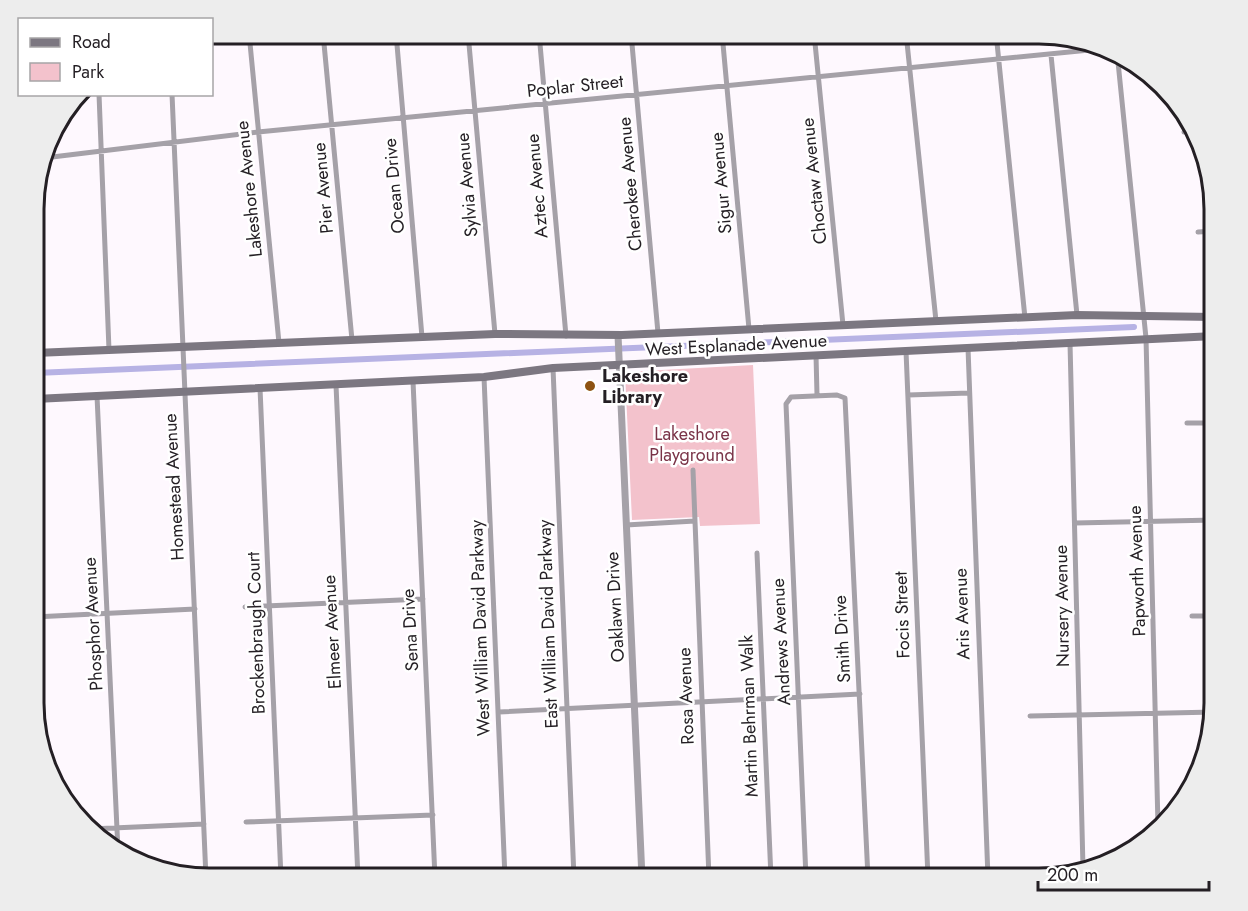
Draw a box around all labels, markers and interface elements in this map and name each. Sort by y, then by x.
legend [18,18,213,96]
text: Road [72,29,111,55]
text: Park [72,59,104,85]
street label: Poplar Street [526,68,625,104]
street label: Cherokee Avenue [611,116,649,252]
street label: Choctaw Avenue [794,117,834,245]
street label: Lakeshore Avenue [229,120,269,258]
street label: Sigur Avenue [704,131,738,235]
street label: Sylvia Avenue [449,132,485,238]
street label: Aztec Avenue [519,133,555,239]
street label: Ocean Drive [377,137,411,235]
street label: Pier Avenue [306,141,340,235]
street label: West Esplanade Avenue [644,327,828,363]
place label: Lakeshore Library [602,363,688,410]
marker: Lakeshore Library [583,379,597,393]
street label: Homestead Avenue [157,413,191,561]
park label: Lakeshore Playground [649,421,735,468]
street label: Papworth Avenue [1122,505,1152,637]
street label: West William David Parkway [463,519,497,737]
street label: East William David Parkway [531,519,565,729]
street label: Nursery Avenue [1048,545,1076,667]
street label: Brockenbraugh Court [240,551,272,715]
street label: Oaklawn Drive [599,551,631,663]
street label: Phosphor Avenue [77,557,109,691]
street label: Aris Avenue [947,568,977,660]
street label: Focis Street [887,570,917,659]
street label: Elmeer Avenue [316,574,348,690]
street label: Andrews Avenue [765,578,797,706]
street label: Sena Drive [395,588,425,672]
street label: Smith Drive [827,594,857,684]
street label: Martin Behrman Walk [733,634,765,798]
street label: Rosa Avenue [671,647,701,745]
scale bar [1038,854,1209,892]
text: 200 m [1047,862,1098,888]

